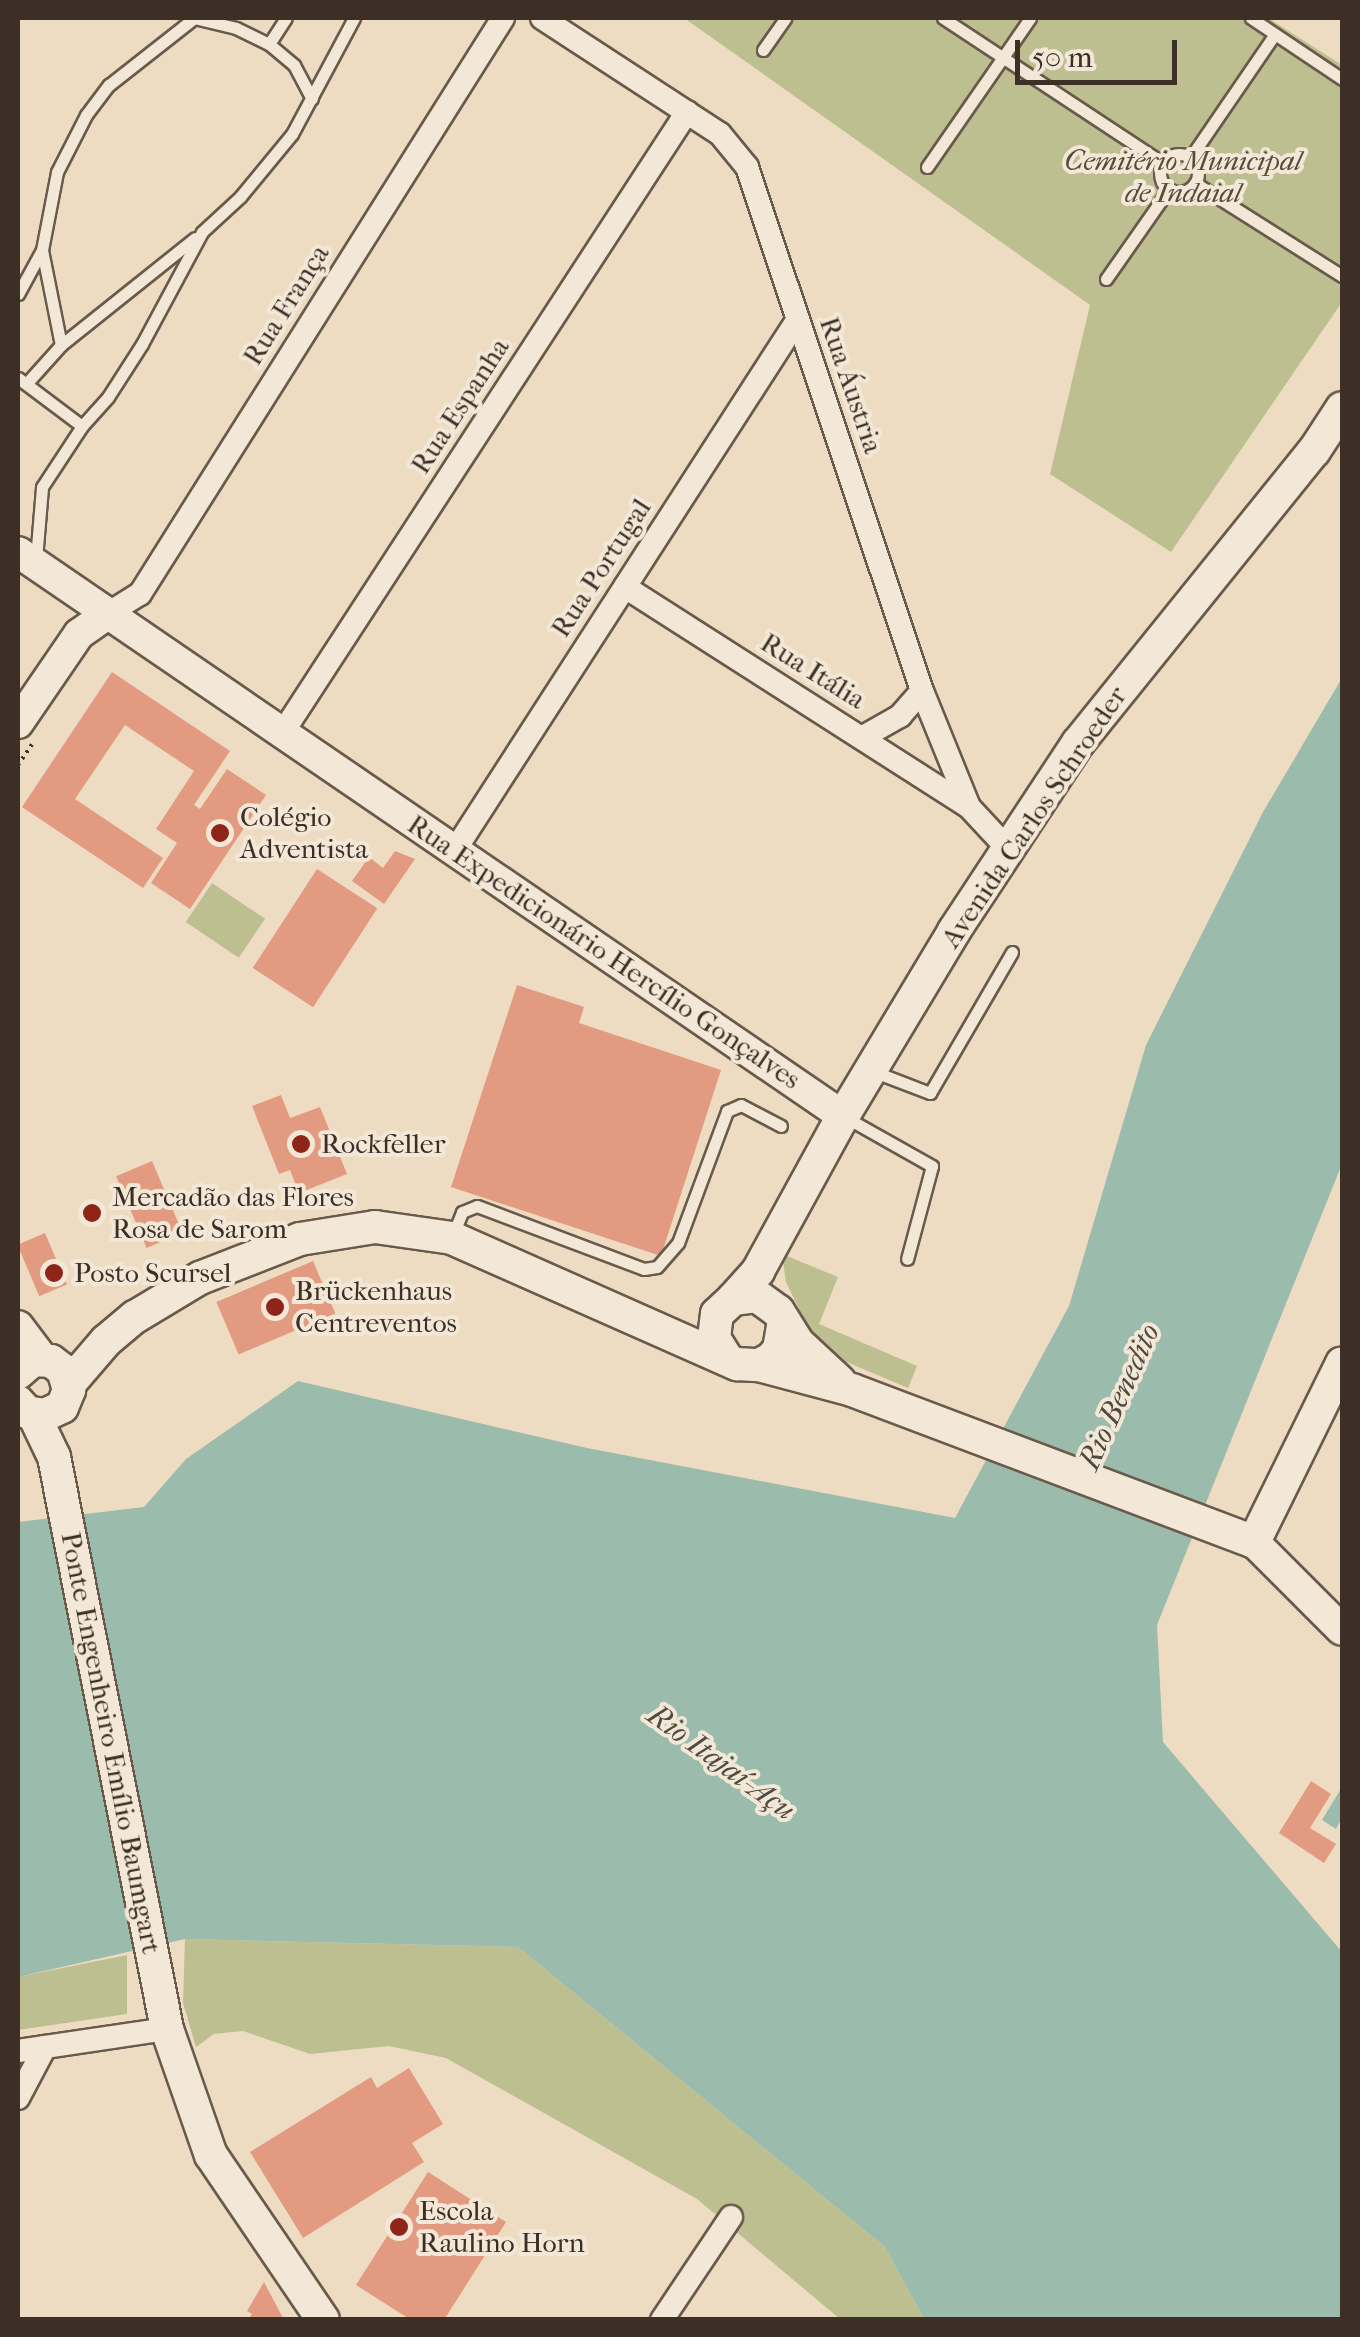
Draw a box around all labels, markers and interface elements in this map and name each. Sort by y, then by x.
scale bar [1020,20,1182,82]
text: 50 m [1032,40,1093,75]
park label: Cemitério Municipal de Indaial [1065,144,1301,210]
street label: Rua França [236,238,336,372]
street label: Rua Áustria [812,312,890,458]
street label: Rua Espanha [404,332,516,480]
street label: Rua Portugal [544,492,658,644]
street label: Rua Itália [754,626,872,716]
street label: Avenida Carlos Schroeder [934,680,1134,954]
place label: Colégio Adventista [240,800,368,866]
street label: Rua Expedicionário Hercílio Gonçalves [401,808,807,1096]
marker: Colégio Adventista [209,822,231,844]
place label: Rockfeller [321,1127,446,1161]
marker: Rockfeller [290,1133,312,1155]
place label: Mercadão das Flores Rosa de Sarom [112,1180,354,1246]
marker: Mercadão das Flores Rosa de Sarom [81,1202,103,1224]
place label: Posto Scursel [74,1256,231,1290]
marker: Posto Scursel [43,1262,65,1284]
place label: Brückenhaus Centreventos [295,1274,457,1340]
marker: Brückenhaus Centreventos [264,1296,286,1318]
water label: Rio Benedito [1072,1319,1168,1475]
street label: Ponte Engenheiro Emílio Baumgart [54,1529,168,1957]
water label: Rio Itajaí-Açu [640,1697,802,1829]
place label: Escola Raulino Horn [419,2194,585,2260]
marker: Escola Raulino Horn [388,2216,410,2238]

